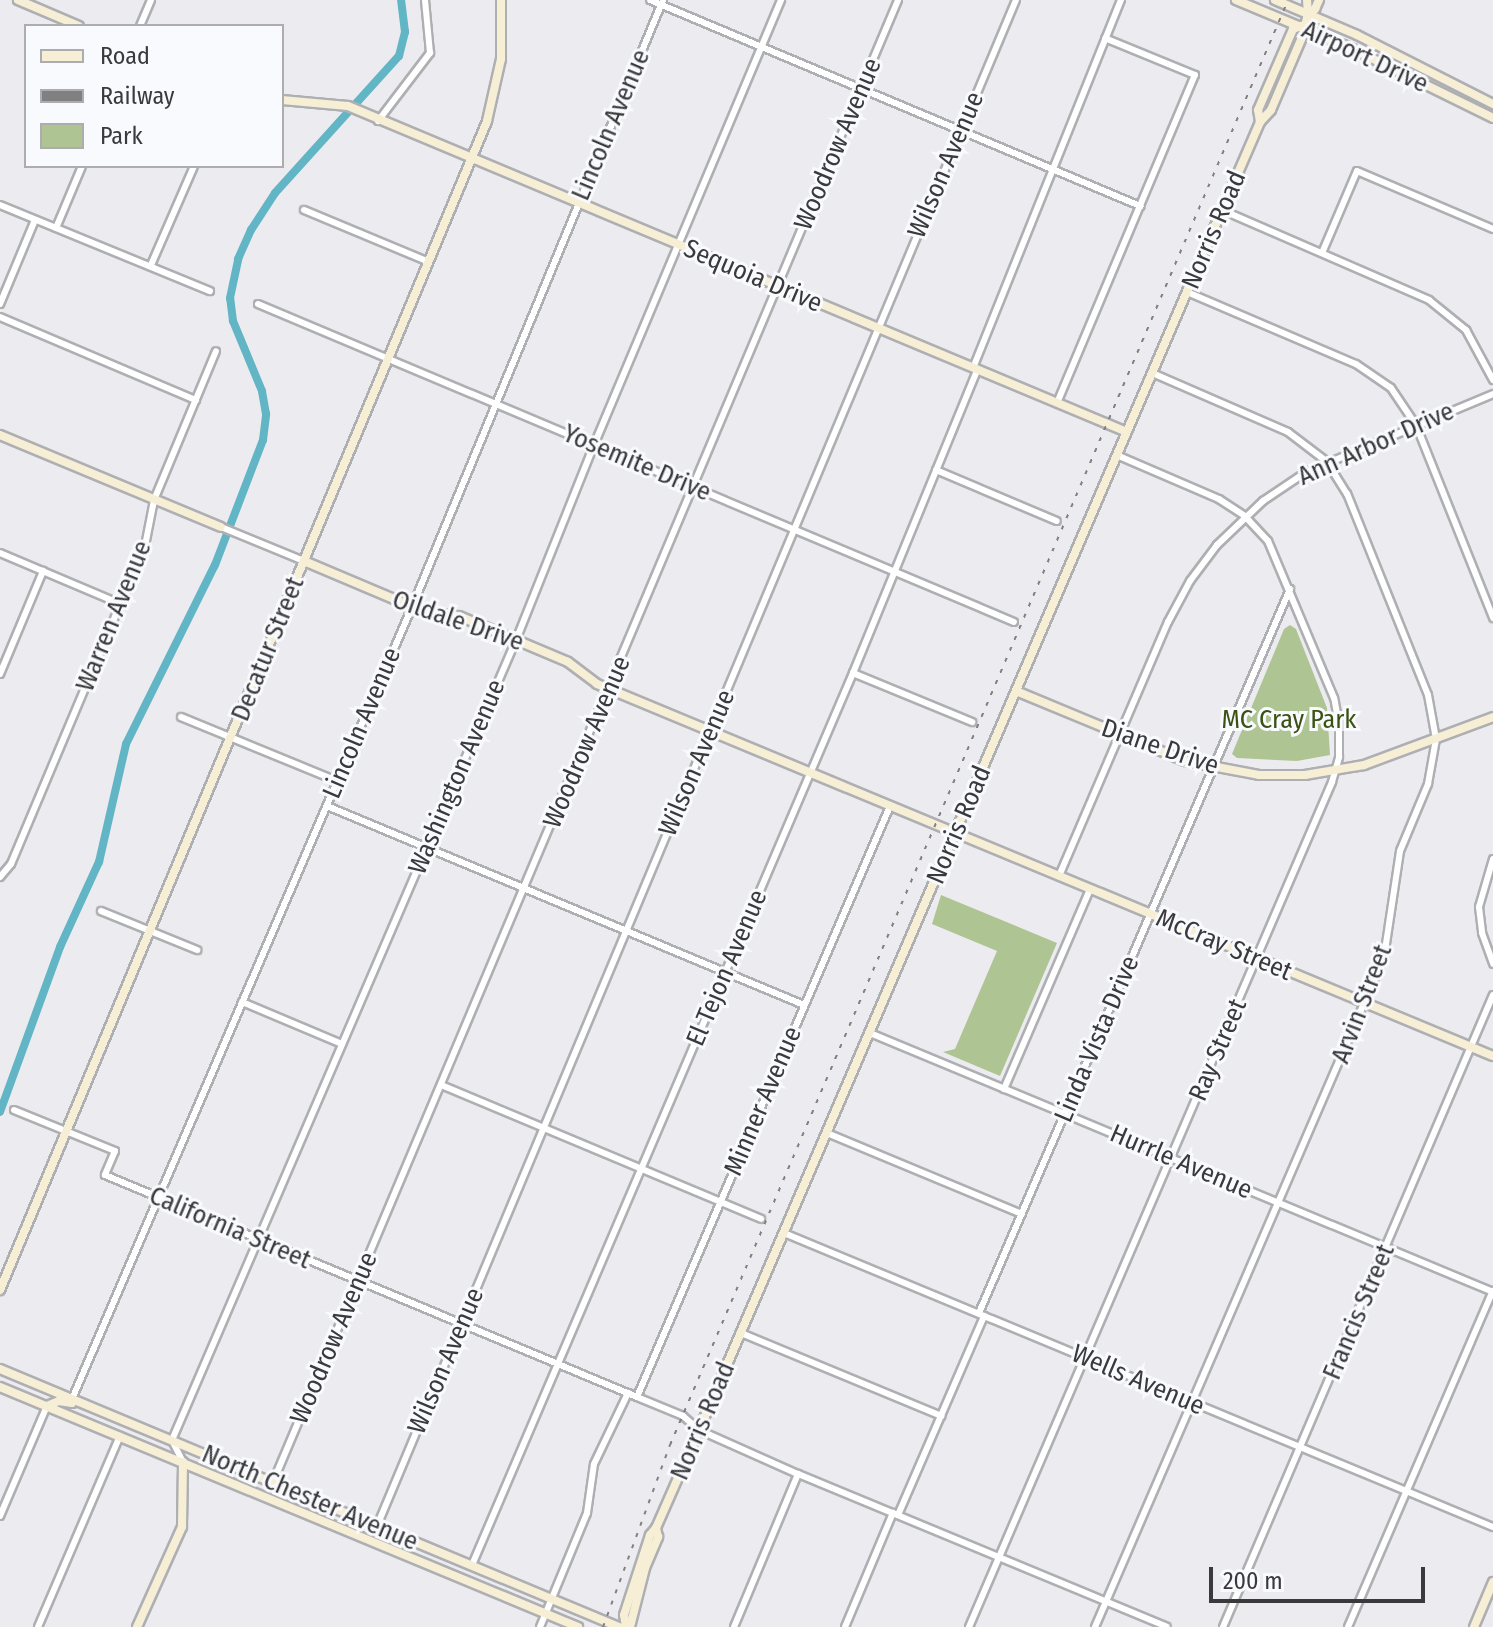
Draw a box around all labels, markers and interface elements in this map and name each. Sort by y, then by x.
street label: Airport Drive [1297,14,1433,100]
legend [24,24,284,168]
text: Road [100,42,150,70]
street label: Lincoln Avenue [565,45,657,205]
street label: Woodrow Avenue [788,53,888,235]
text: Railway [100,82,175,110]
street label: Wilson Avenue [901,87,991,243]
text: Park [100,122,143,150]
street label: Norris Road [1175,166,1253,294]
street label: Sequoia Drive [679,233,827,319]
street label: Ann Arbor Drive [1293,396,1459,492]
street label: Yosemite Drive [558,418,716,508]
street label: Warren Avenue [70,536,158,696]
street label: Decatur Street [225,572,311,726]
street label: Oildale Drive [388,584,528,658]
street label: Lincoln Avenue [316,643,408,803]
street label: Woodrow Avenue [537,651,637,833]
street label: Washington Avenue [402,675,512,879]
street label: Wilson Avenue [652,685,742,841]
park label: MC Cray Park [1222,704,1356,736]
street label: Diane Drive [1097,712,1223,782]
street label: Norris Road [920,761,998,889]
street label: El Tejon Avenue [680,885,774,1051]
street label: McCray Street [1151,902,1297,988]
street label: Arvin Street [1325,940,1399,1068]
street label: Linda Vista Drive [1048,951,1146,1127]
street label: Ray Street [1183,994,1253,1106]
street label: Minner Avenue [718,1022,808,1180]
street label: Hurrle Avenue [1105,1118,1257,1206]
street label: California Street [145,1180,315,1276]
street label: Francis Street [1317,1240,1401,1384]
street label: Woodrow Avenue [284,1247,384,1429]
street label: Wilson Avenue [401,1283,491,1439]
street label: Wells Avenue [1067,1338,1209,1422]
street label: Norris Road [664,1357,742,1485]
street label: North Chester Avenue [197,1438,423,1558]
scale bar [1213,1551,1429,1601]
text: 200 m [1223,1567,1283,1595]

